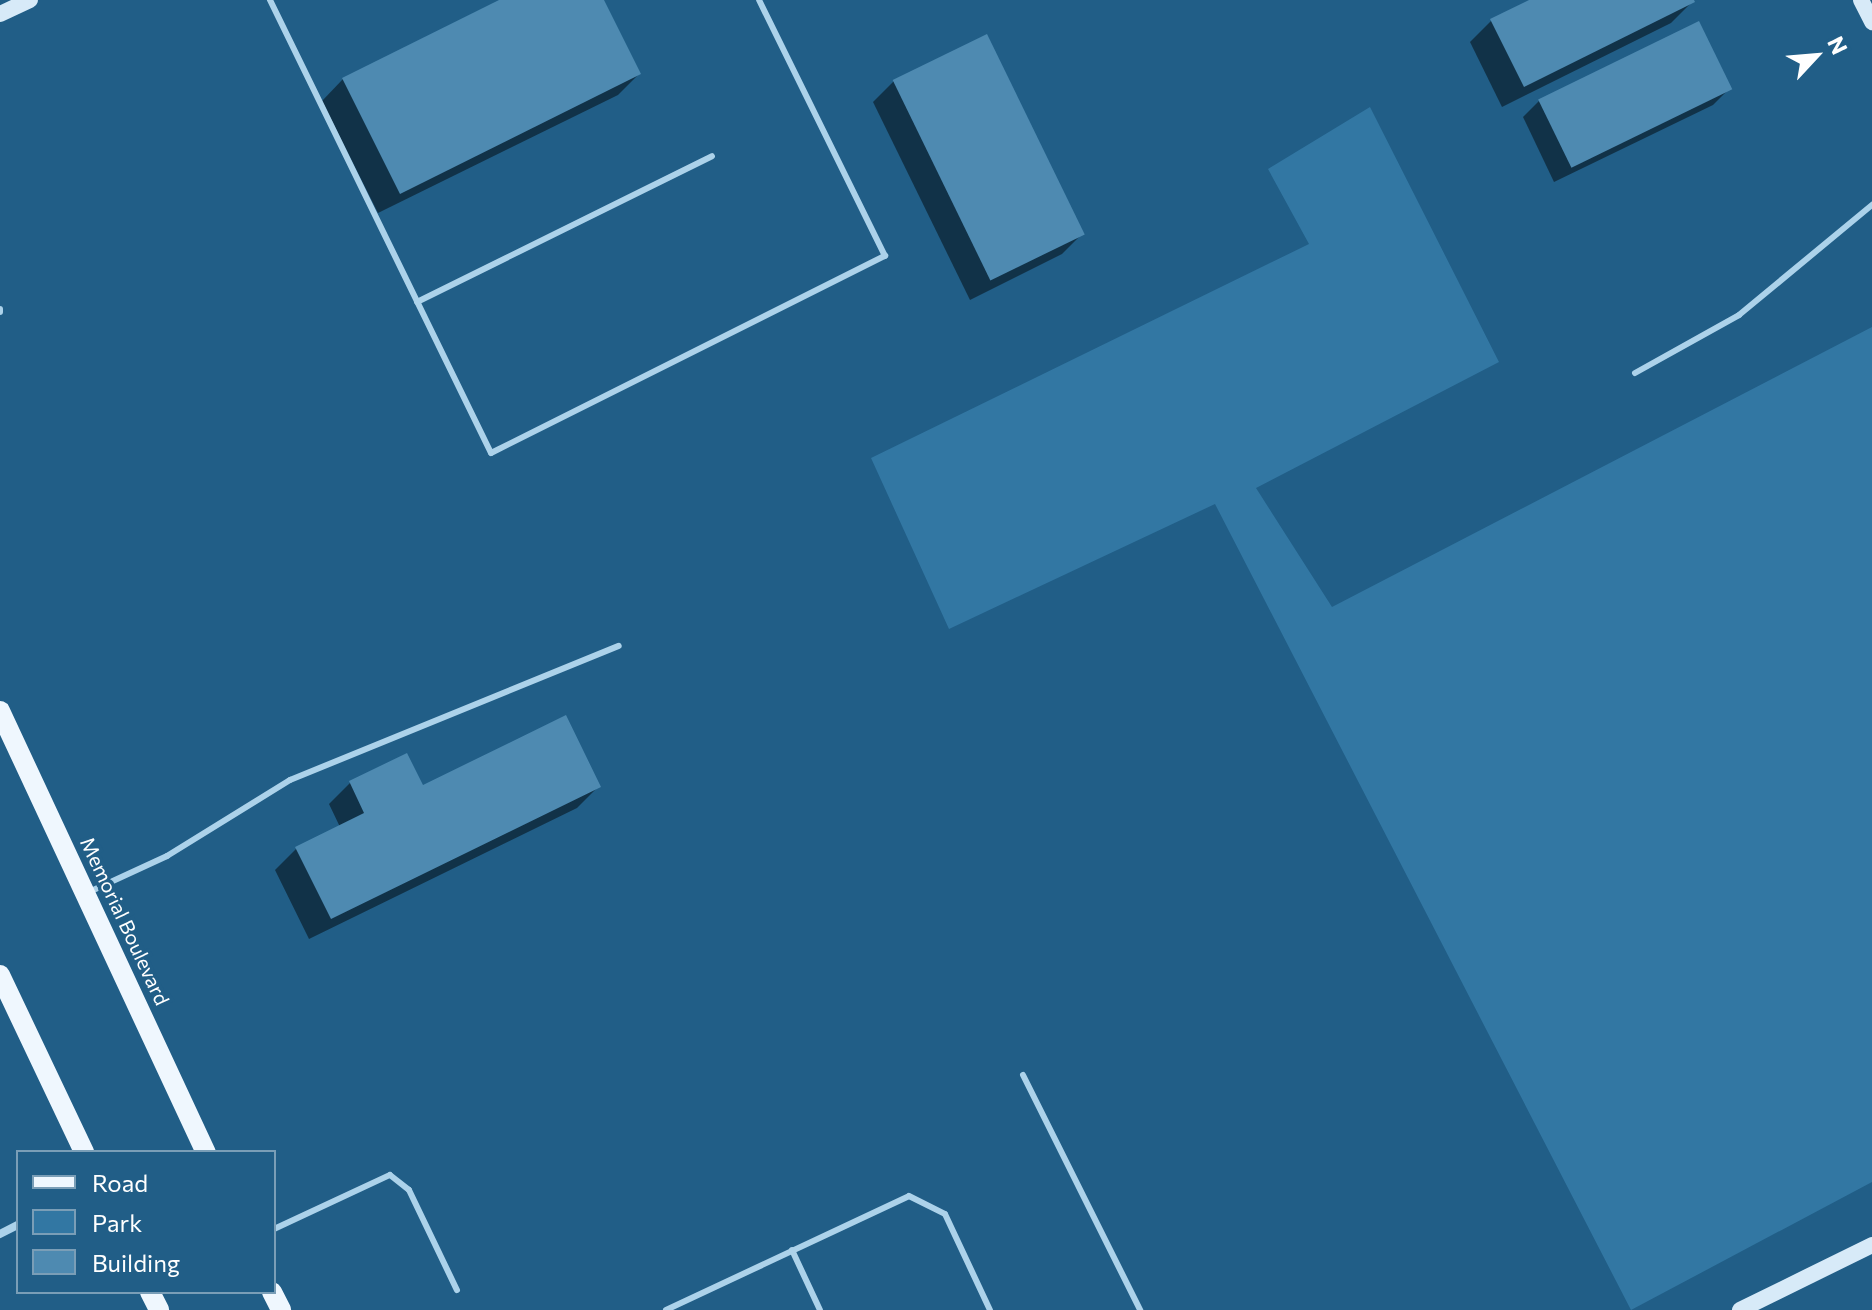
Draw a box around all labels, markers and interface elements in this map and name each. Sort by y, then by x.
north arrow [1776,16,1856,96]
text: N [1822,32,1854,59]
street label: Memorial Boulevard [76,833,174,1009]
legend [16,1150,276,1294]
text: Road [92,1168,148,1197]
text: Park [92,1208,142,1237]
text: Building [92,1248,180,1277]

